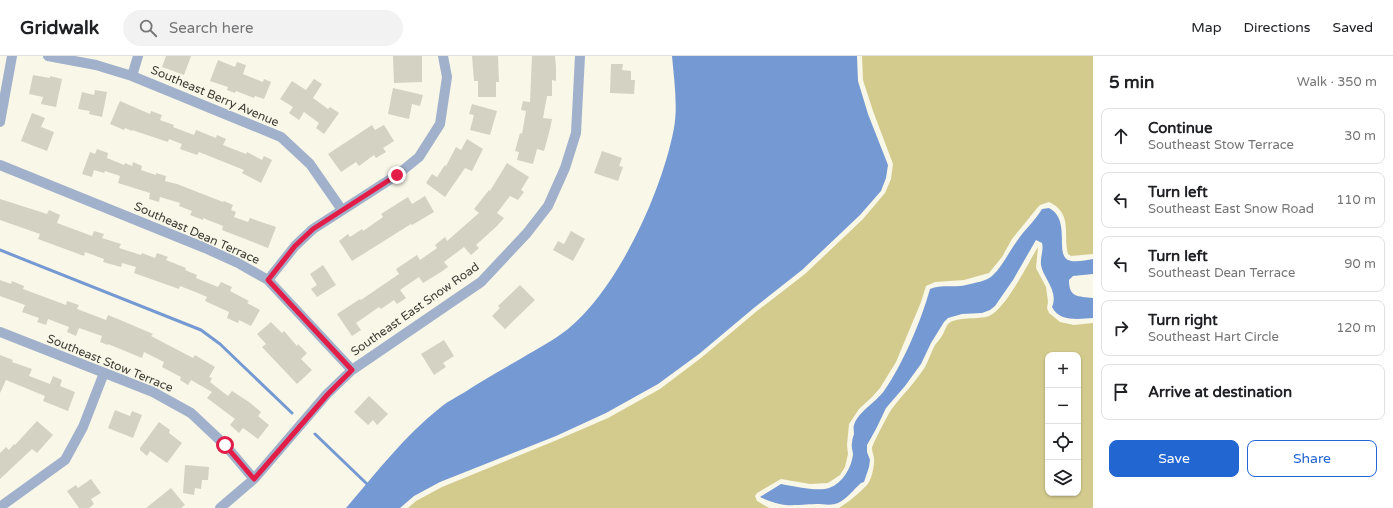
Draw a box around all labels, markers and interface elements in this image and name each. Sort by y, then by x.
search box [123,10,403,46]
text: Gridwalk [20,17,99,39]
icon: search [137,17,159,39]
text: Search here [169,19,253,37]
text: Map [1191,19,1222,36]
text: Directions [1244,19,1311,36]
text: Saved [1333,19,1373,36]
street label: Southeast Berry Avenue [149,63,281,129]
text: 5 min [1109,72,1154,93]
text: Walk · 350 m [1297,74,1377,90]
text: Continue [1148,119,1212,137]
icon: ahead [1110,125,1132,147]
text: 30 m [1344,128,1376,144]
text: Southeast Stow Terrace [1148,137,1294,153]
route end [388,166,406,184]
text: Turn left [1148,183,1208,201]
icon: left [1110,189,1132,211]
text: 110 m [1336,192,1376,208]
street label: Southeast Dean Terrace [132,199,262,267]
text: Southeast East Snow Road [1148,201,1314,217]
text: Turn left [1148,247,1208,265]
icon: left [1110,253,1132,275]
text: 90 m [1344,256,1376,272]
street label: Southeast East Snow Road [348,259,482,359]
text: Southeast Dean Terrace [1148,265,1295,281]
text: Turn right [1148,311,1218,329]
icon: right [1110,317,1132,339]
text: 120 m [1336,320,1376,336]
text: Southeast Hart Circle [1148,329,1279,345]
street label: Southeast Stow Terrace [45,331,175,395]
map controls [1045,352,1081,496]
button: + [1045,352,1081,388]
icon: arrive [1110,381,1132,403]
text: Arrive at destination [1148,383,1292,401]
button: − [1045,388,1081,424]
button: locate [1045,424,1081,460]
route start [216,436,234,454]
button: Save [1109,440,1239,477]
button: Share [1247,440,1377,477]
button: layers [1045,460,1081,496]

